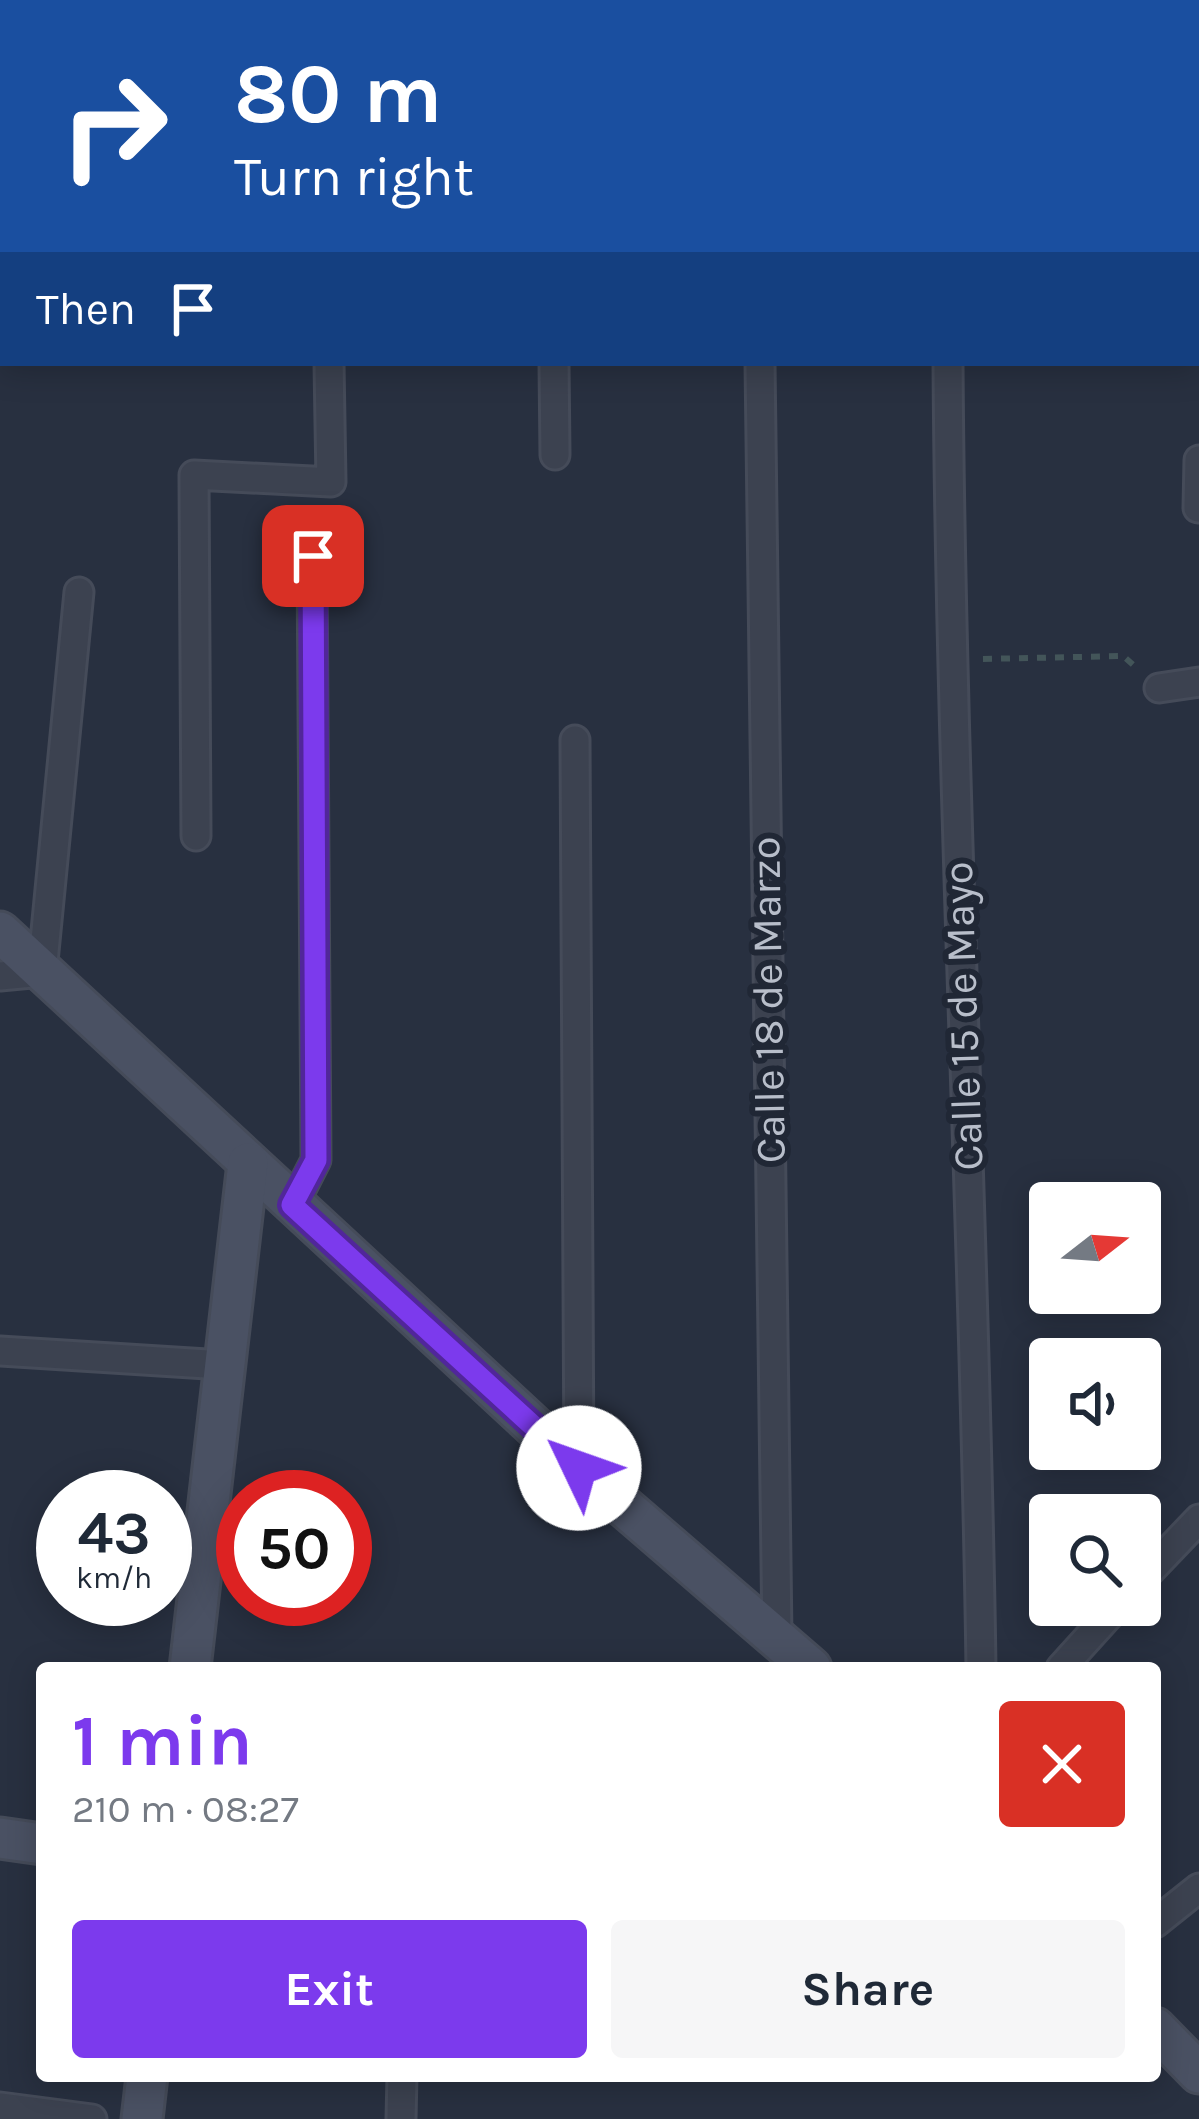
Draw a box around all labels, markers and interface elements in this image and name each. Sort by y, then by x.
text: 80 m [234,45,442,143]
icon: right [36,48,192,204]
text: Turn right [234,145,474,209]
icon: arrive [160,276,226,342]
text: Then [36,283,136,335]
pin [262,505,364,607]
icon: arrive [280,523,346,589]
street label: Calle 18 de Marzo [740,836,796,1164]
street label: Calle 15 de Mayo [933,861,993,1171]
north arrow [1029,1182,1161,1314]
map controls [1029,1182,1161,1626]
button: sound [1029,1338,1161,1470]
position arrow [516,1405,642,1531]
speed limit sign: 50 [216,1470,372,1626]
button: search [1029,1494,1161,1626]
text: 43 [77,1498,151,1568]
text: km/h [76,1560,152,1596]
text: 1 min [72,1699,253,1783]
button: close [999,1701,1125,1827]
text: 210 m · 08:27 [72,1786,299,1832]
button: Exit [72,1920,587,2058]
button: Share [611,1920,1125,2058]

